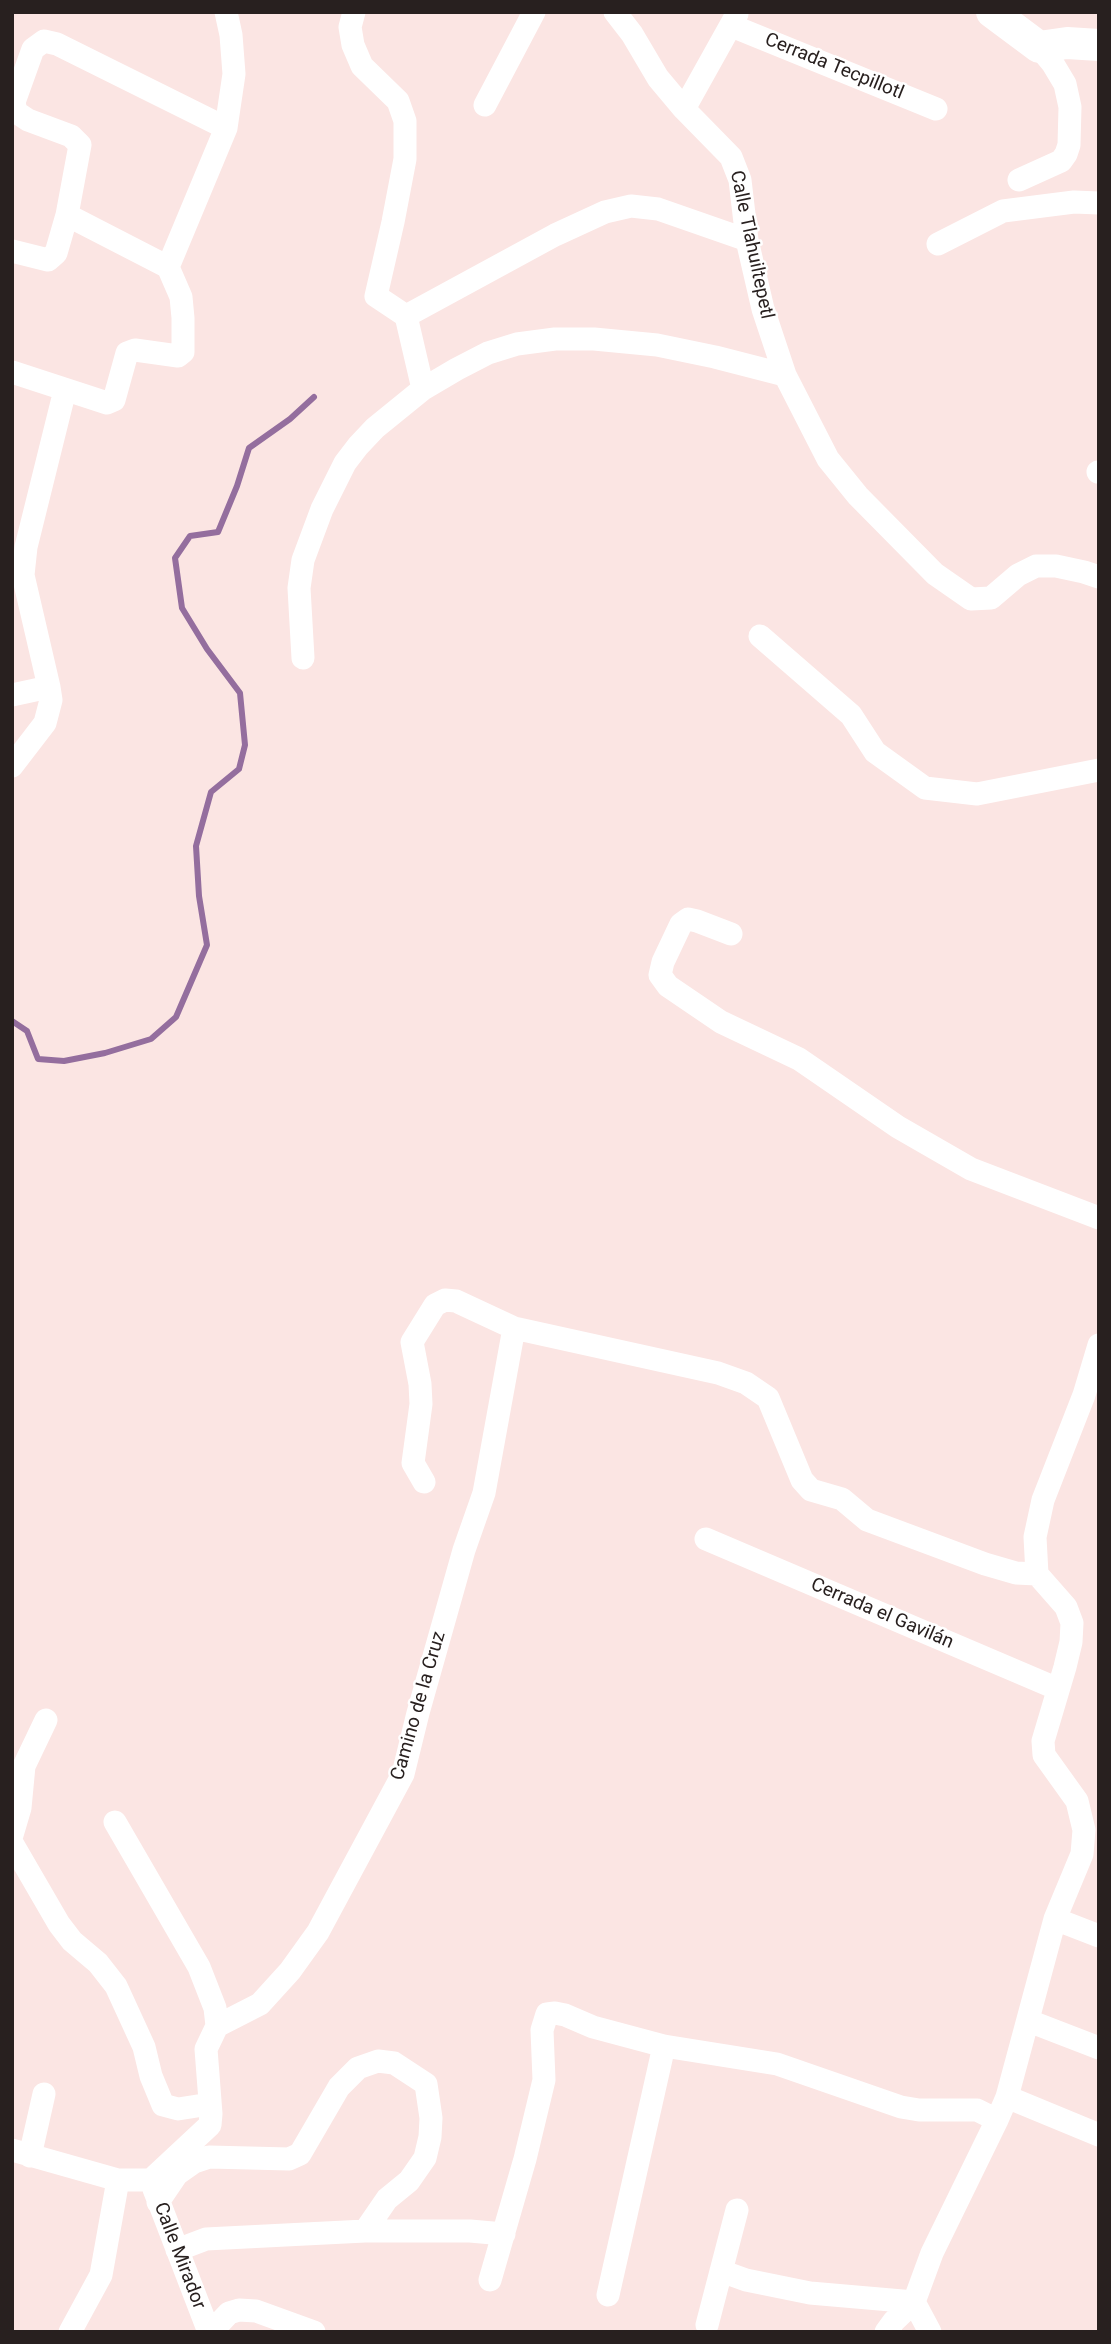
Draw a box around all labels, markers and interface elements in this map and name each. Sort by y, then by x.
street label: Cerrada Tecpillotl [761,29,907,105]
street label: Calle Tlahuiltepetl [724,169,778,321]
street label: Cerrada el Gavilán [807,1574,957,1654]
street label: Camino de la Cruz [387,1629,451,1783]
street label: Calle Mirador [148,2199,210,2313]

